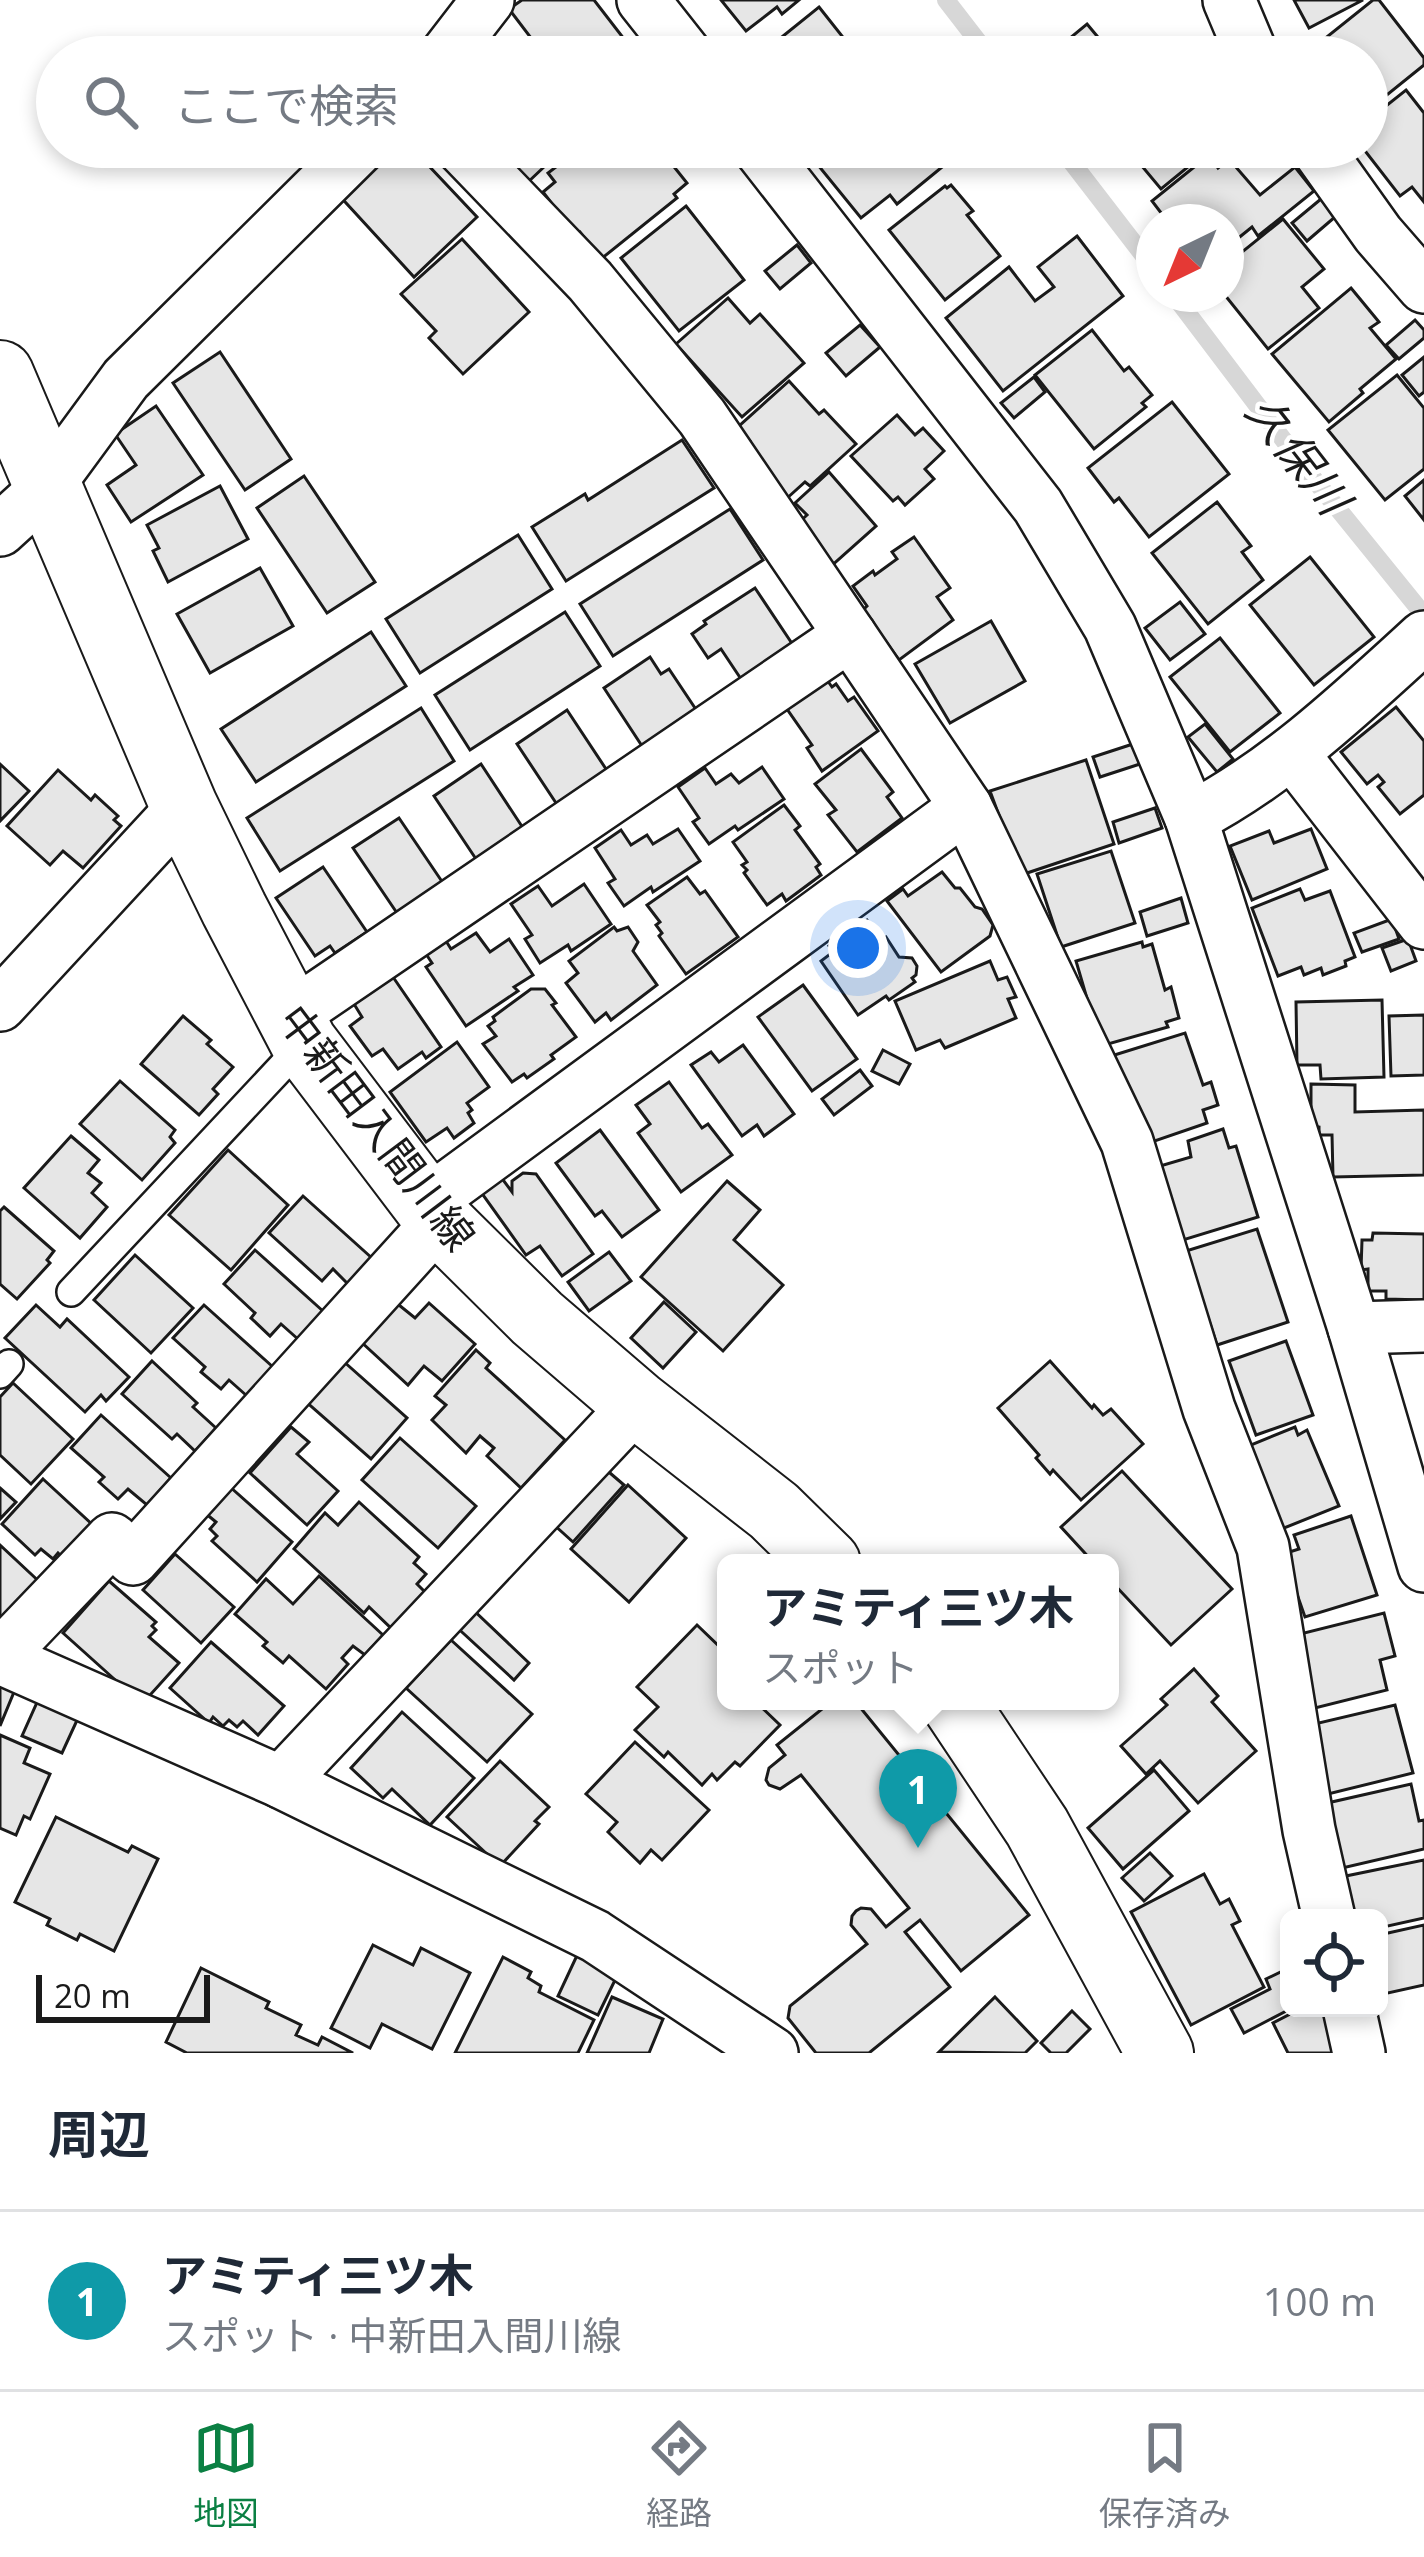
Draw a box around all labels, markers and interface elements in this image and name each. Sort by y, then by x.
search box [36,36,1388,168]
icon: search [78,69,144,135]
text: ここで検索 [174,74,399,135]
north arrow [1136,204,1244,312]
water label: 久保川 [1233,382,1367,529]
your location [828,918,888,978]
street label: 中新田入間川線 [267,992,489,1262]
popup [717,1554,1119,1710]
text: アミティ三ツ木 [762,1576,1074,1637]
text: スポット [762,1640,918,1693]
pin: 1 [879,1749,957,1848]
map controls [1280,1909,1388,2017]
button: locate [1280,1909,1388,2017]
scale bar [36,1969,210,2022]
text: 20 m [54,1973,131,2018]
text: 周辺 [48,2098,150,2168]
text: アミティ三ツ木 [162,2244,473,2305]
text: 1 [76,2274,98,2327]
text: 100 m [1263,2274,1376,2327]
text: スポット · 中新田入間川線 [162,2308,622,2361]
tab: 地図 [193,2415,259,2535]
tab: 経路 [646,2415,712,2535]
tab: 保存済み [1099,2415,1231,2535]

